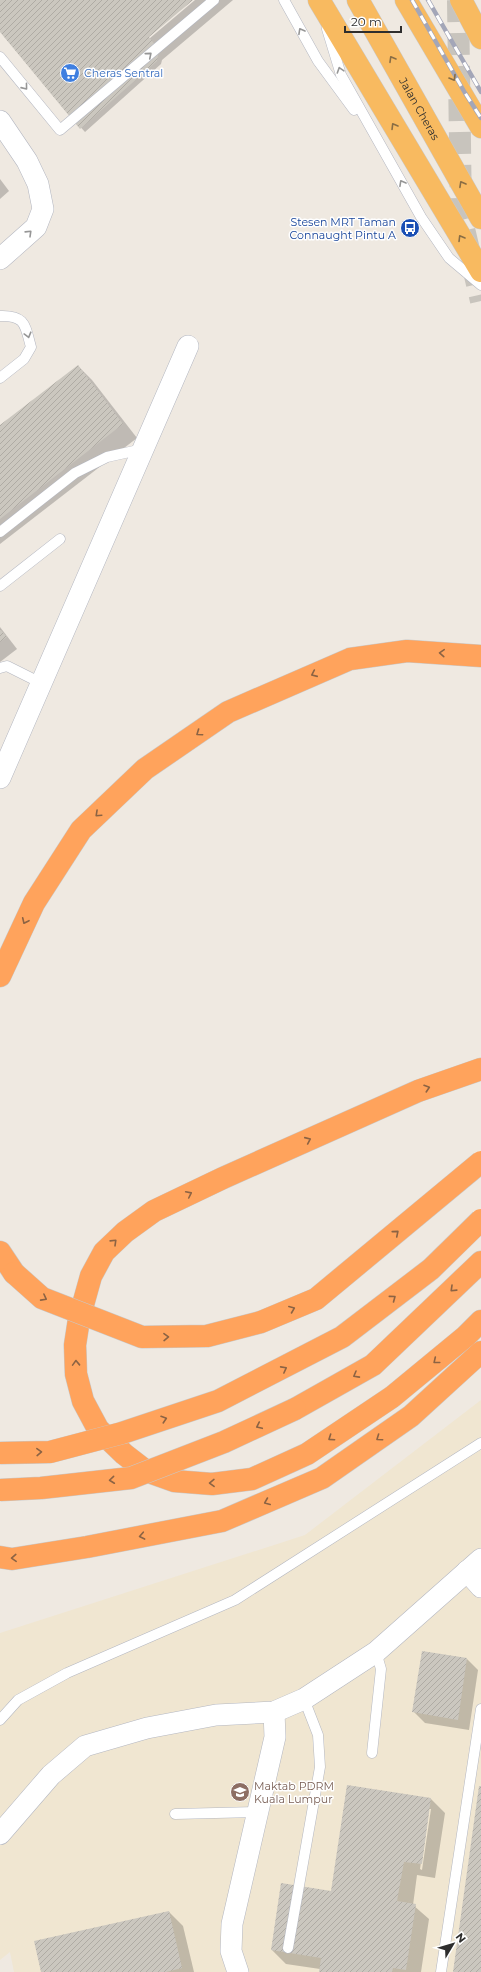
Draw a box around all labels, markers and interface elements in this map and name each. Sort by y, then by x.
scale bar [345,8,401,34]
text: 20 m [351,14,382,29]
one-way arrow [299,28,306,35]
one-way arrow [144,53,152,60]
one-way arrow [389,56,396,63]
supermarket icon: Cheras Sentral [59,62,81,84]
place label: Cheras Sentral [84,66,163,80]
one-way arrow [336,66,344,73]
street label: Jalan Cheras [396,74,443,143]
one-way arrow [448,74,455,82]
one-way arrow [20,82,27,89]
one-way arrow [392,123,399,130]
one-way arrow [399,180,407,187]
one-way arrow [459,181,467,188]
place label: Stesen MRT Taman Connaught Pintu A [290,215,396,242]
bus stop icon: Stesen MRT Taman Connaught Pintu A [399,217,421,239]
one-way arrow [24,230,32,238]
one-way arrow [458,235,466,242]
one-way arrow [23,332,31,338]
one-way arrow [439,648,445,657]
one-way arrow [311,669,319,677]
one-way arrow [196,728,203,735]
one-way arrow [95,809,103,817]
one-way arrow [22,917,30,924]
one-way arrow [423,1085,430,1093]
one-way arrow [303,1137,311,1145]
one-way arrow [185,1191,193,1199]
one-way arrow [391,1230,399,1237]
one-way arrow [109,1240,117,1247]
one-way arrow [450,1284,458,1292]
one-way arrow [40,1293,47,1301]
one-way arrow [388,1296,395,1303]
one-way arrow [287,1306,295,1314]
one-way arrow [163,1333,169,1341]
one-way arrow [433,1356,440,1363]
one-way arrow [72,1360,80,1366]
one-way arrow [280,1366,287,1373]
one-way arrow [352,1370,360,1377]
one-way arrow [161,1415,168,1424]
one-way arrow [256,1421,264,1429]
one-way arrow [328,1433,335,1441]
one-way arrow [377,1433,384,1440]
one-way arrow [36,1448,42,1456]
one-way arrow [109,1475,115,1484]
one-way arrow [209,1479,215,1487]
one-way arrow [263,1497,270,1505]
one-way arrow [139,1532,145,1540]
one-way arrow [11,1553,17,1562]
place label: Maktab PDRM Kuala Lumpur [254,1779,334,1806]
school or university icon: Maktab PDRM Kuala Lumpur [229,1781,251,1803]
north arrow [433,1924,473,1964]
text: N [453,1930,469,1946]

